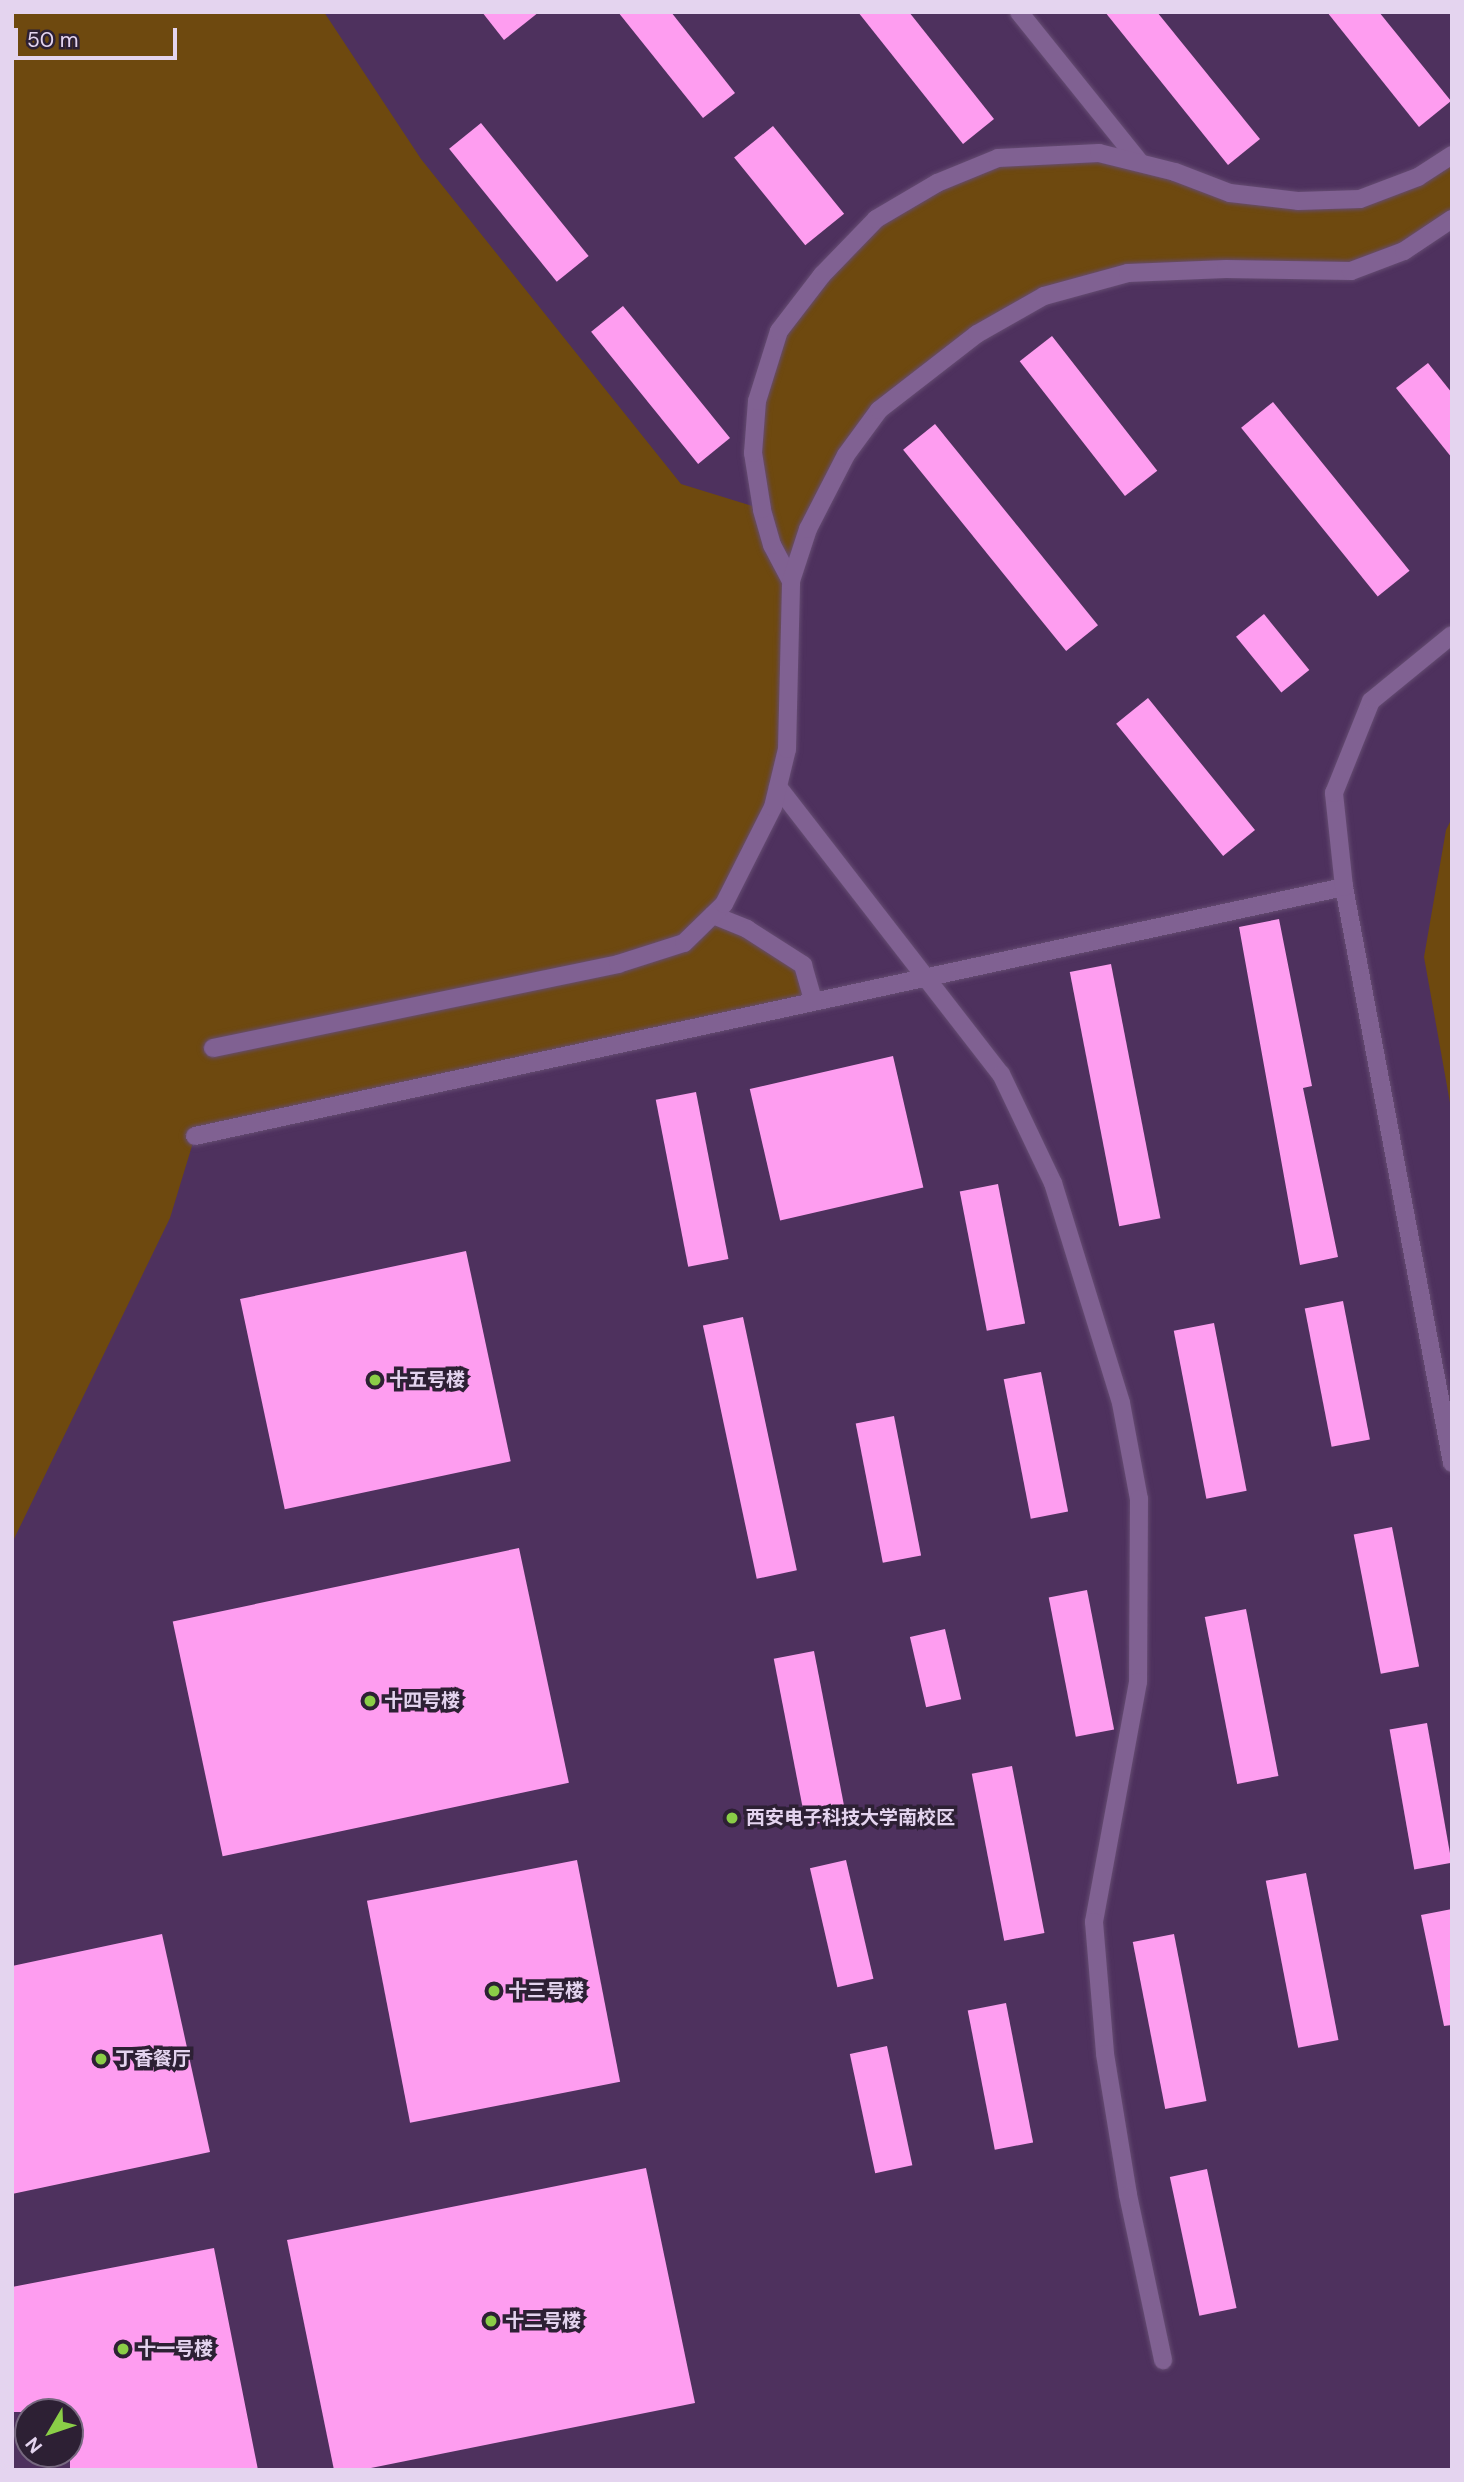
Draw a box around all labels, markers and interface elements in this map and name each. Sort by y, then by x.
scale bar [18,14,180,58]
text: 50 m [27,26,78,54]
place label: 十五号楼 [389,1369,465,1391]
marker: 十五号楼 [367,1372,383,1388]
place label: 十四号楼 [384,1690,460,1712]
marker: 十四号楼 [362,1693,378,1709]
place label: 西安电子科技大学南校区 [746,1807,955,1829]
marker: 西安电子科技大学南校区 [724,1810,740,1826]
place label: 十三号楼 [508,1980,584,2002]
marker: 十三号楼 [486,1983,502,1999]
place label: 丁香餐厅 [115,2048,191,2070]
marker: 丁香餐厅 [93,2051,109,2067]
place label: 十二号楼 [505,2310,581,2332]
marker: 十二号楼 [483,2313,499,2329]
place label: 十一号楼 [137,2338,213,2360]
marker: 十一号楼 [115,2341,131,2357]
north arrow [14,2398,84,2468]
text: N [20,2432,48,2459]

